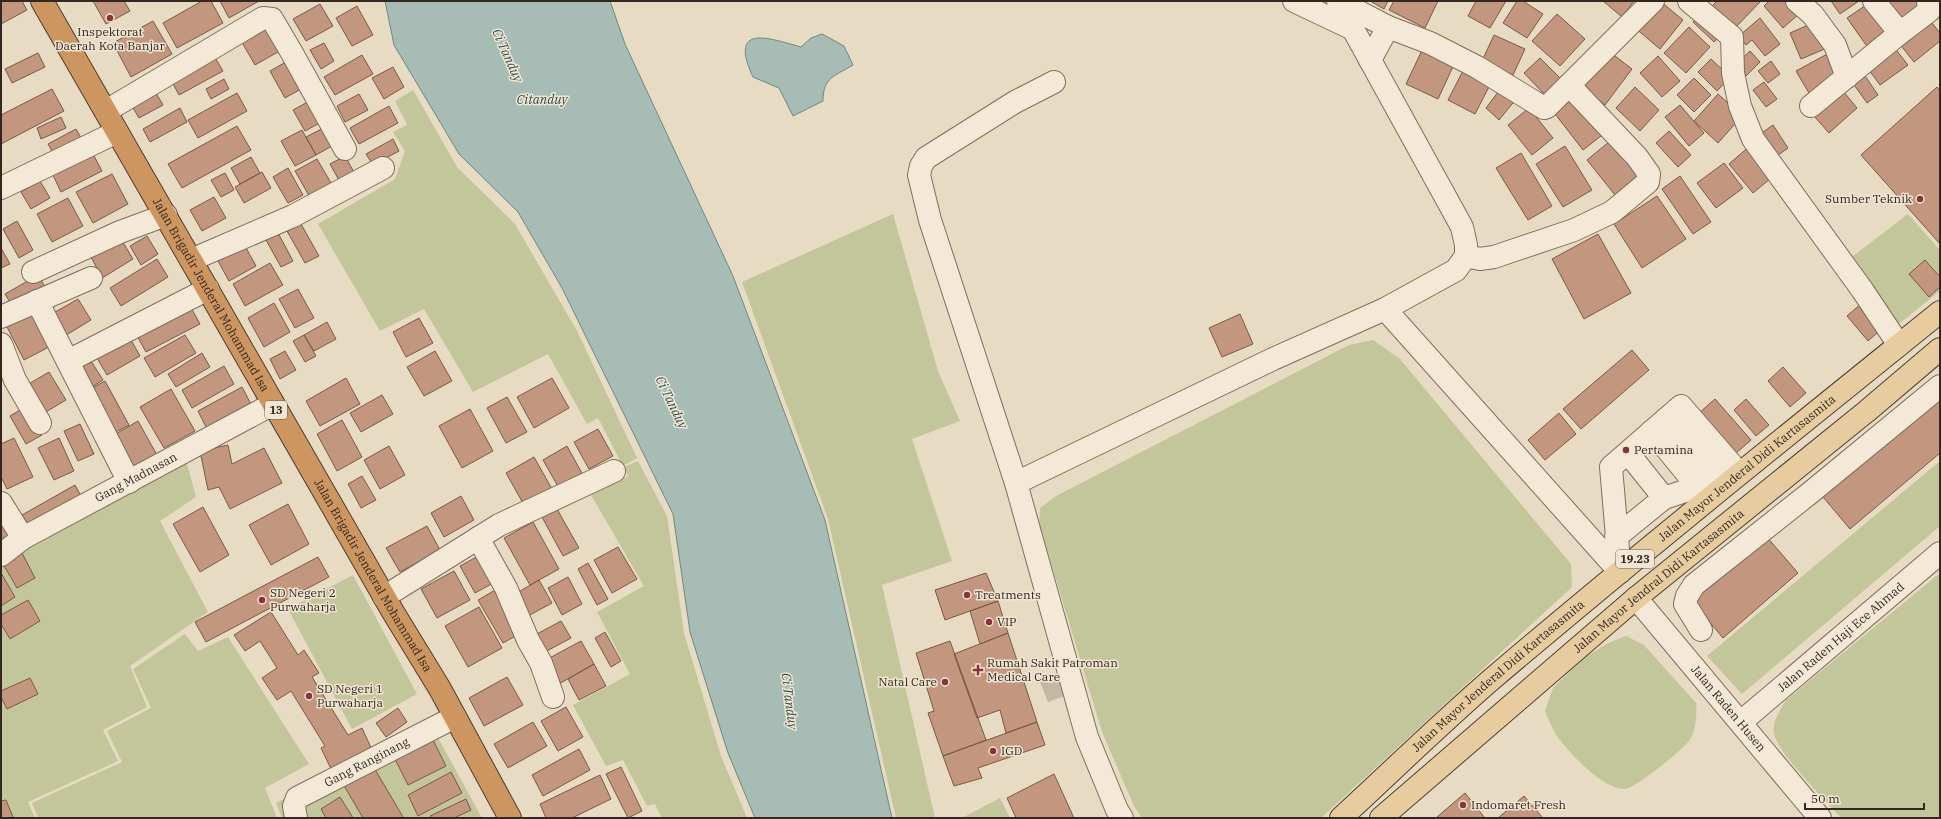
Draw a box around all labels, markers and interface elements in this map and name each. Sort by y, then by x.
marker: Inspektorat Daerah Kota Banjar [105,13,115,23]
place label: Inspektorat Daerah Kota Banjar [55,24,166,53]
water label: Ci Tanduy [488,26,527,85]
water label: Citanduy [517,91,568,108]
place label: Sumber Teknik [1825,191,1912,206]
marker: Sumber Teknik [1915,194,1925,204]
street label: Jalan Brigadir Jenderal Mohammad Isa [150,195,273,395]
water label: Ci Tanduy [652,373,692,432]
street label: Jalan Mayor Jenderal Didi Kartasasmita [1655,391,1839,544]
road number: 13 [265,401,287,419]
place label: Pertamina [1634,442,1694,457]
marker: Pertamina [1621,445,1631,455]
street label: Gang Madnasan [92,449,180,505]
street label: Jalan Brigadir Jenderal Mohammad Isa [311,476,436,675]
street label: Jalan Mayor Jendral Didi Kartasasmita [1570,505,1747,656]
road number: 19.23 [1616,550,1654,568]
street label: Jalan Raden Haji Ece Ahmad [1774,579,1907,695]
place label: SD Negeri 2 Purwaharja [270,585,336,614]
place label: Treatments [975,587,1041,602]
marker: Treatments [962,590,972,600]
marker: SD Negeri 2 Purwaharja [257,595,267,605]
street label: Jalan Mayor Jenderal Didi Kartasasmita [1409,596,1588,755]
place label: VIP [997,614,1017,629]
marker: VIP [984,617,994,627]
place label: Rumah Sakit Patroman Medical Care [987,655,1118,684]
street label: Jalan Raden Husen [1688,662,1769,755]
marker: Rumah Sakit Patroman Medical Care [972,664,984,676]
water label: Ci Tanduy [778,672,802,731]
place label: Natal Care [878,674,937,689]
marker: Natal Care [940,677,950,687]
place label: SD Negeri 1 Purwaharja [317,681,383,710]
marker: SD Negeri 1 Purwaharja [304,691,314,701]
street label: Gang Ranginang [321,734,412,790]
place label: IGD [1001,743,1022,758]
marker: IGD [988,746,998,756]
scale bar [1805,785,1924,811]
text: 50 m [1811,791,1840,806]
place label: Indomaret Fresh [1471,797,1566,812]
marker: Indomaret Fresh [1458,800,1468,810]

